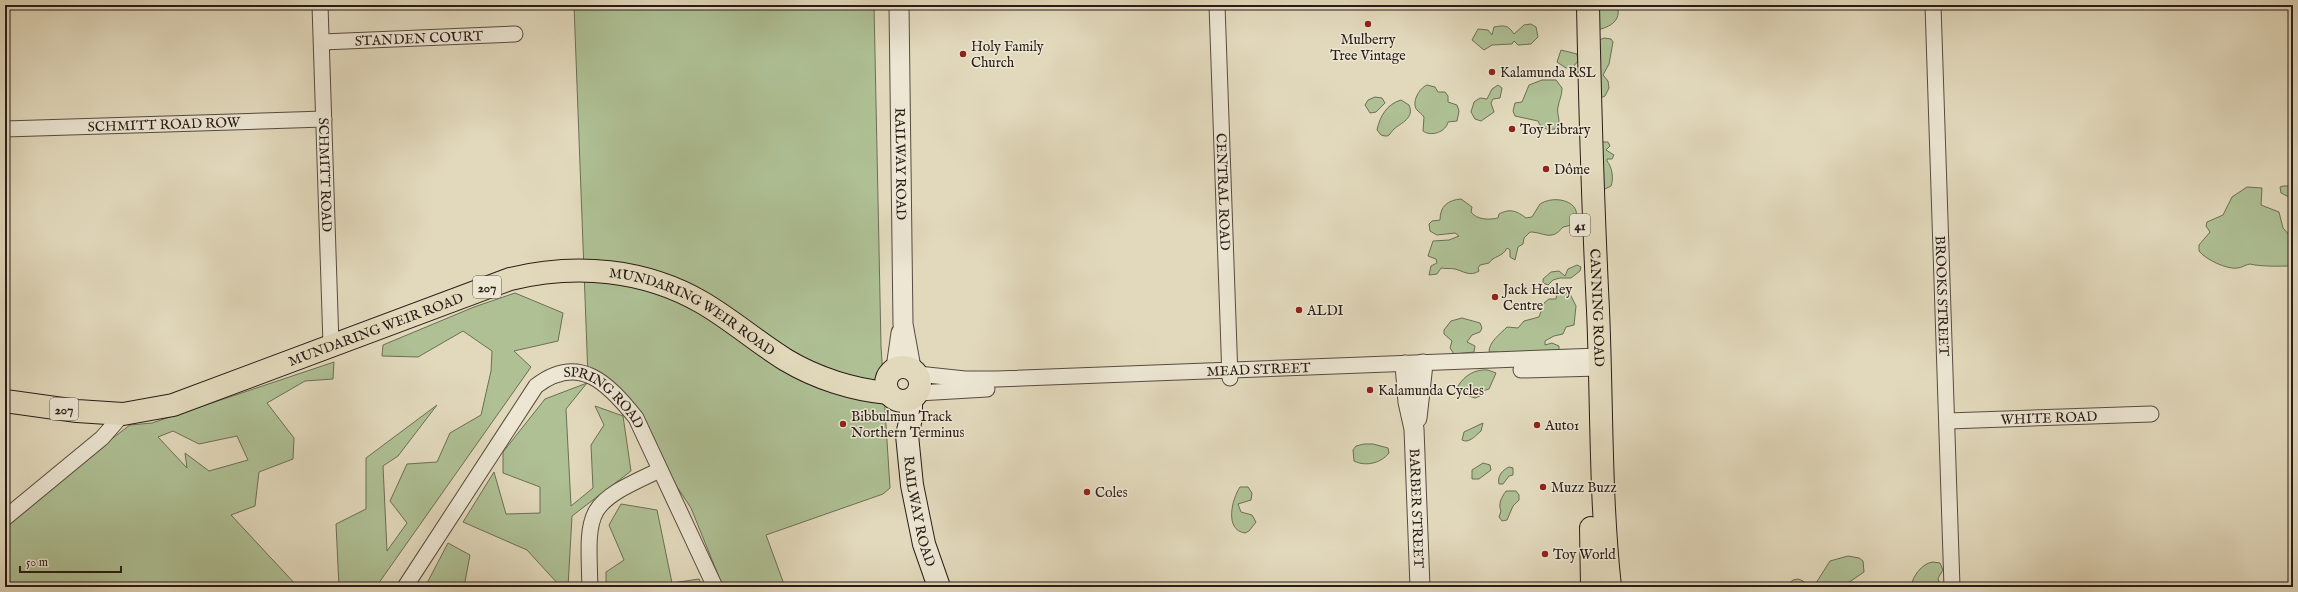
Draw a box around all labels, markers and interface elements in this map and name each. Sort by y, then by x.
marker: Mulberry Tree Vintage [1363,19,1373,29]
street label: STANDEN COURT [354,27,484,51]
place label: Mulberry Tree Vintage [1330,31,1406,65]
place label: Holy Family Church [971,38,1044,72]
marker: Holy Family Church [958,49,968,59]
place label: Kalamunda RSL [1500,64,1596,82]
marker: Kalamunda RSL [1487,67,1497,77]
street label: RAILWAY ROAD [890,108,910,220]
street label: SCHMITT ROAD ROW [87,114,241,136]
street label: SCHMITT ROAD [314,117,335,232]
place label: Toy Library [1520,121,1591,139]
marker: Toy Library [1507,124,1517,134]
street label: CENTRAL ROAD [1211,133,1234,251]
place label: Dôme [1554,161,1591,179]
marker: Dôme [1541,164,1551,174]
road number: 41 [1570,214,1590,236]
street label: BROOKS STREET [1931,235,1952,357]
street label: CANNING ROAD [1585,248,1608,367]
street label: MUNDARING WEIR ROAD [608,264,778,360]
road number: 207 [473,276,501,298]
place label: Jack Healey Centre [1501,281,1572,315]
street label: MUNDARING WEIR ROAD [286,289,466,371]
marker: Jack Healey Centre [1490,292,1500,302]
place label: ALDI [1306,302,1344,320]
marker: ALDI [1294,305,1304,315]
street label: MEAD STREET [1206,359,1312,381]
street label: SPRING ROAD [563,364,648,432]
place label: Kalamunda Cycles [1378,382,1484,400]
marker: Kalamunda Cycles [1365,385,1375,395]
road number: 207 [50,398,78,420]
place label: Bibbulmun Track Northern Terminus [851,408,964,442]
street label: WHITE ROAD [2000,408,2098,429]
place label: Auto1 [1544,417,1579,435]
marker: Bibbulmun Track Northern Terminus [838,419,848,429]
marker: Auto1 [1532,420,1542,430]
street label: BARBER STREET [1405,448,1427,569]
street label: RAILWAY ROAD [899,455,939,569]
place label: Muzz Buzz [1551,479,1617,497]
marker: Muzz Buzz [1538,482,1548,492]
place label: Coles [1095,484,1128,502]
marker: Coles [1082,487,1092,497]
place label: Toy World [1553,546,1616,564]
scale bar [20,548,121,574]
marker: Toy World [1540,549,1550,559]
text: 50 m [26,555,48,570]

